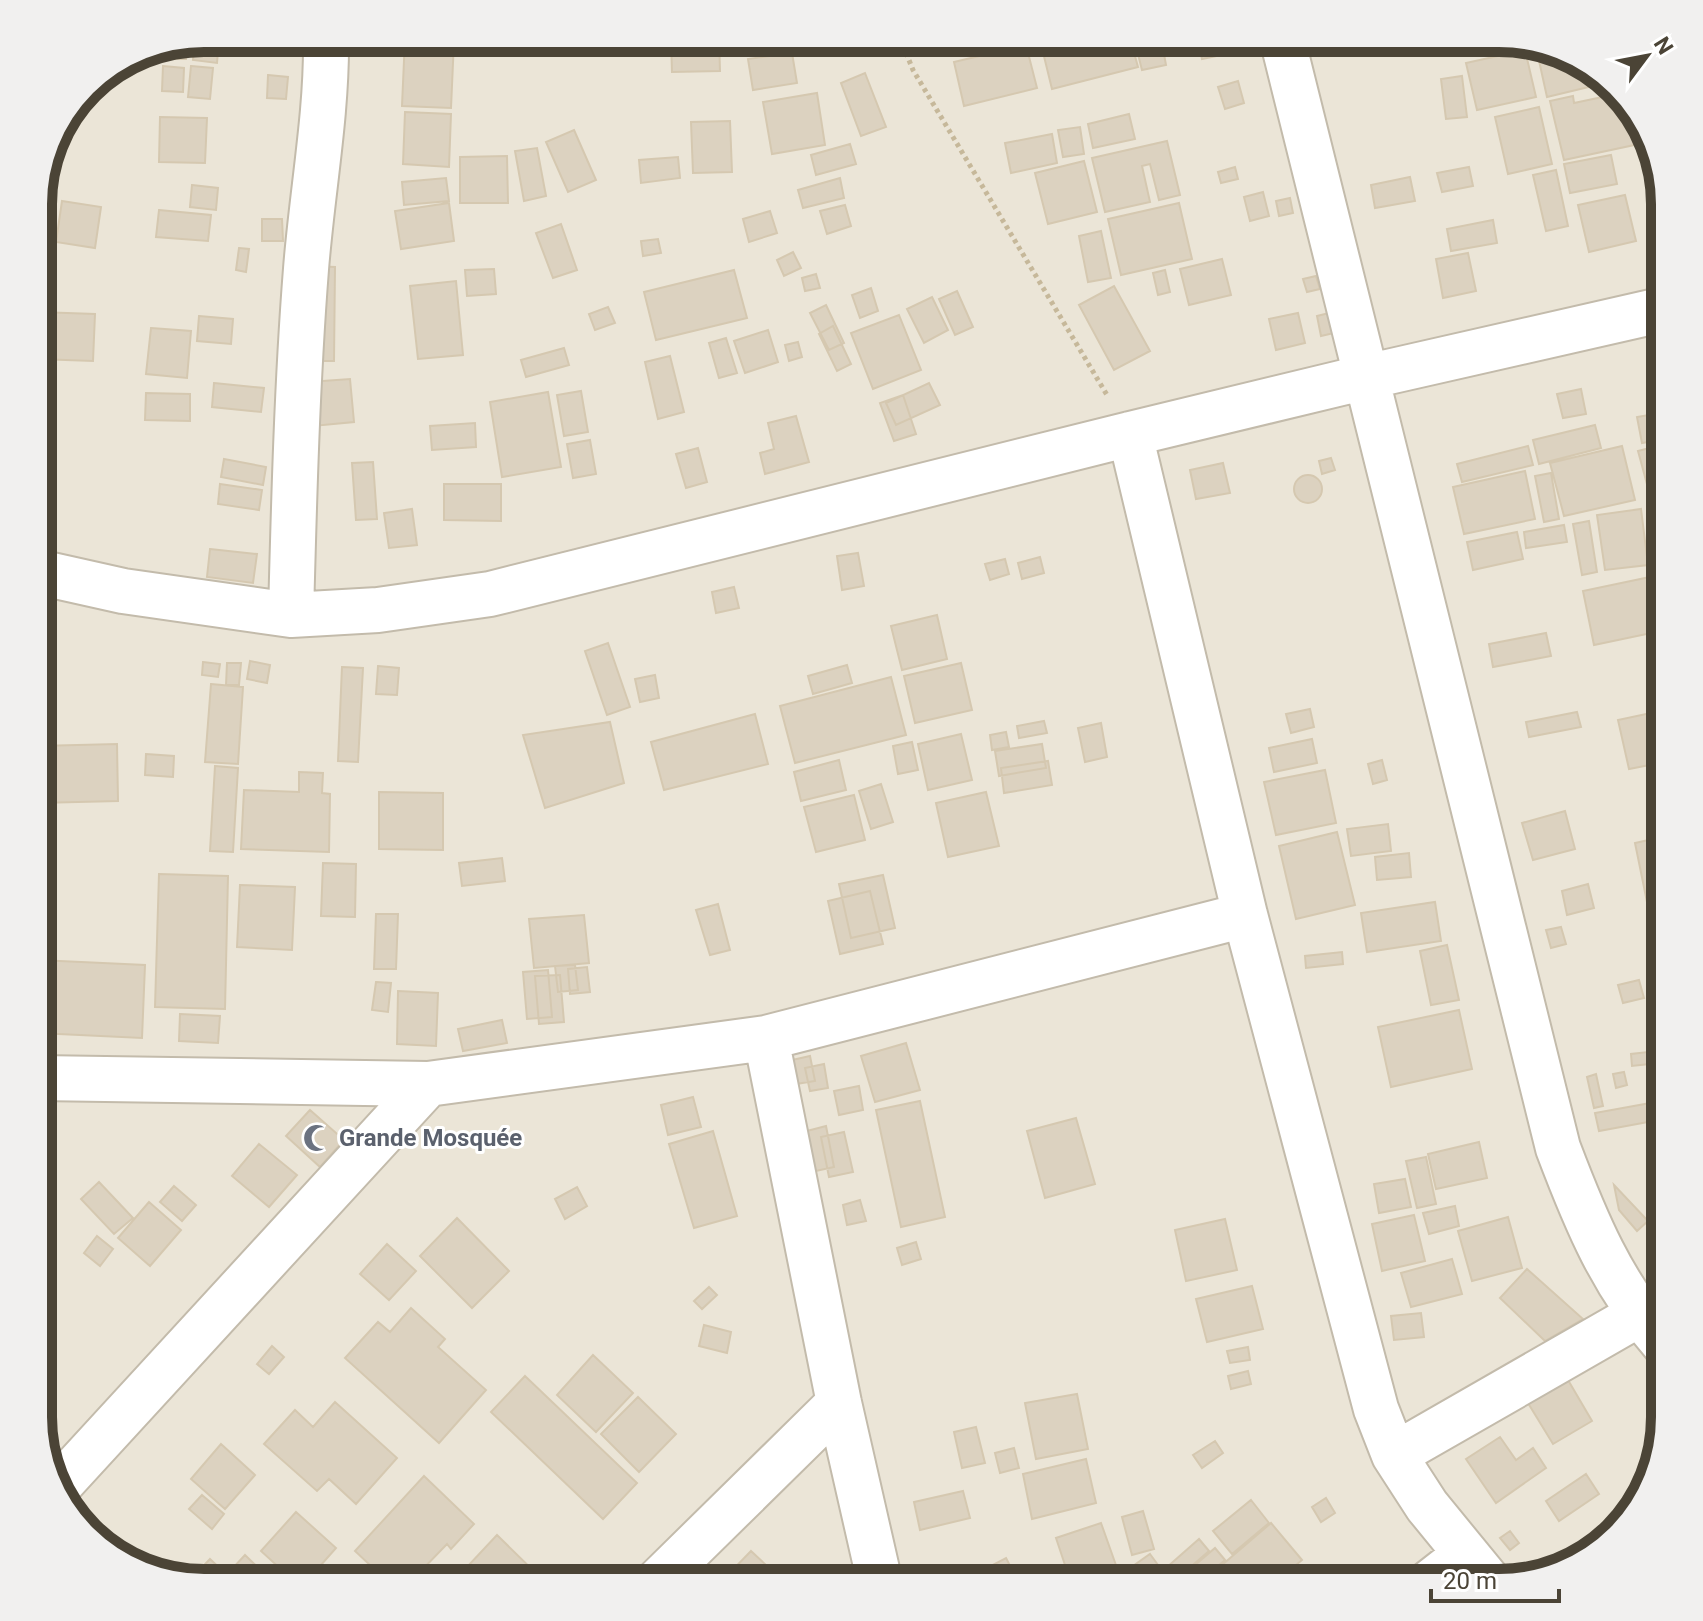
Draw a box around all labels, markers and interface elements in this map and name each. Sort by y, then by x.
north arrow [1607,16,1687,96]
text: N [1649,32,1678,59]
mosque icon: Grande Mosquée [302,1123,332,1153]
place label: Grande Mosquée [339,1124,522,1152]
scale bar [1431,1553,1559,1603]
text: 20 m [1443,1567,1497,1595]

